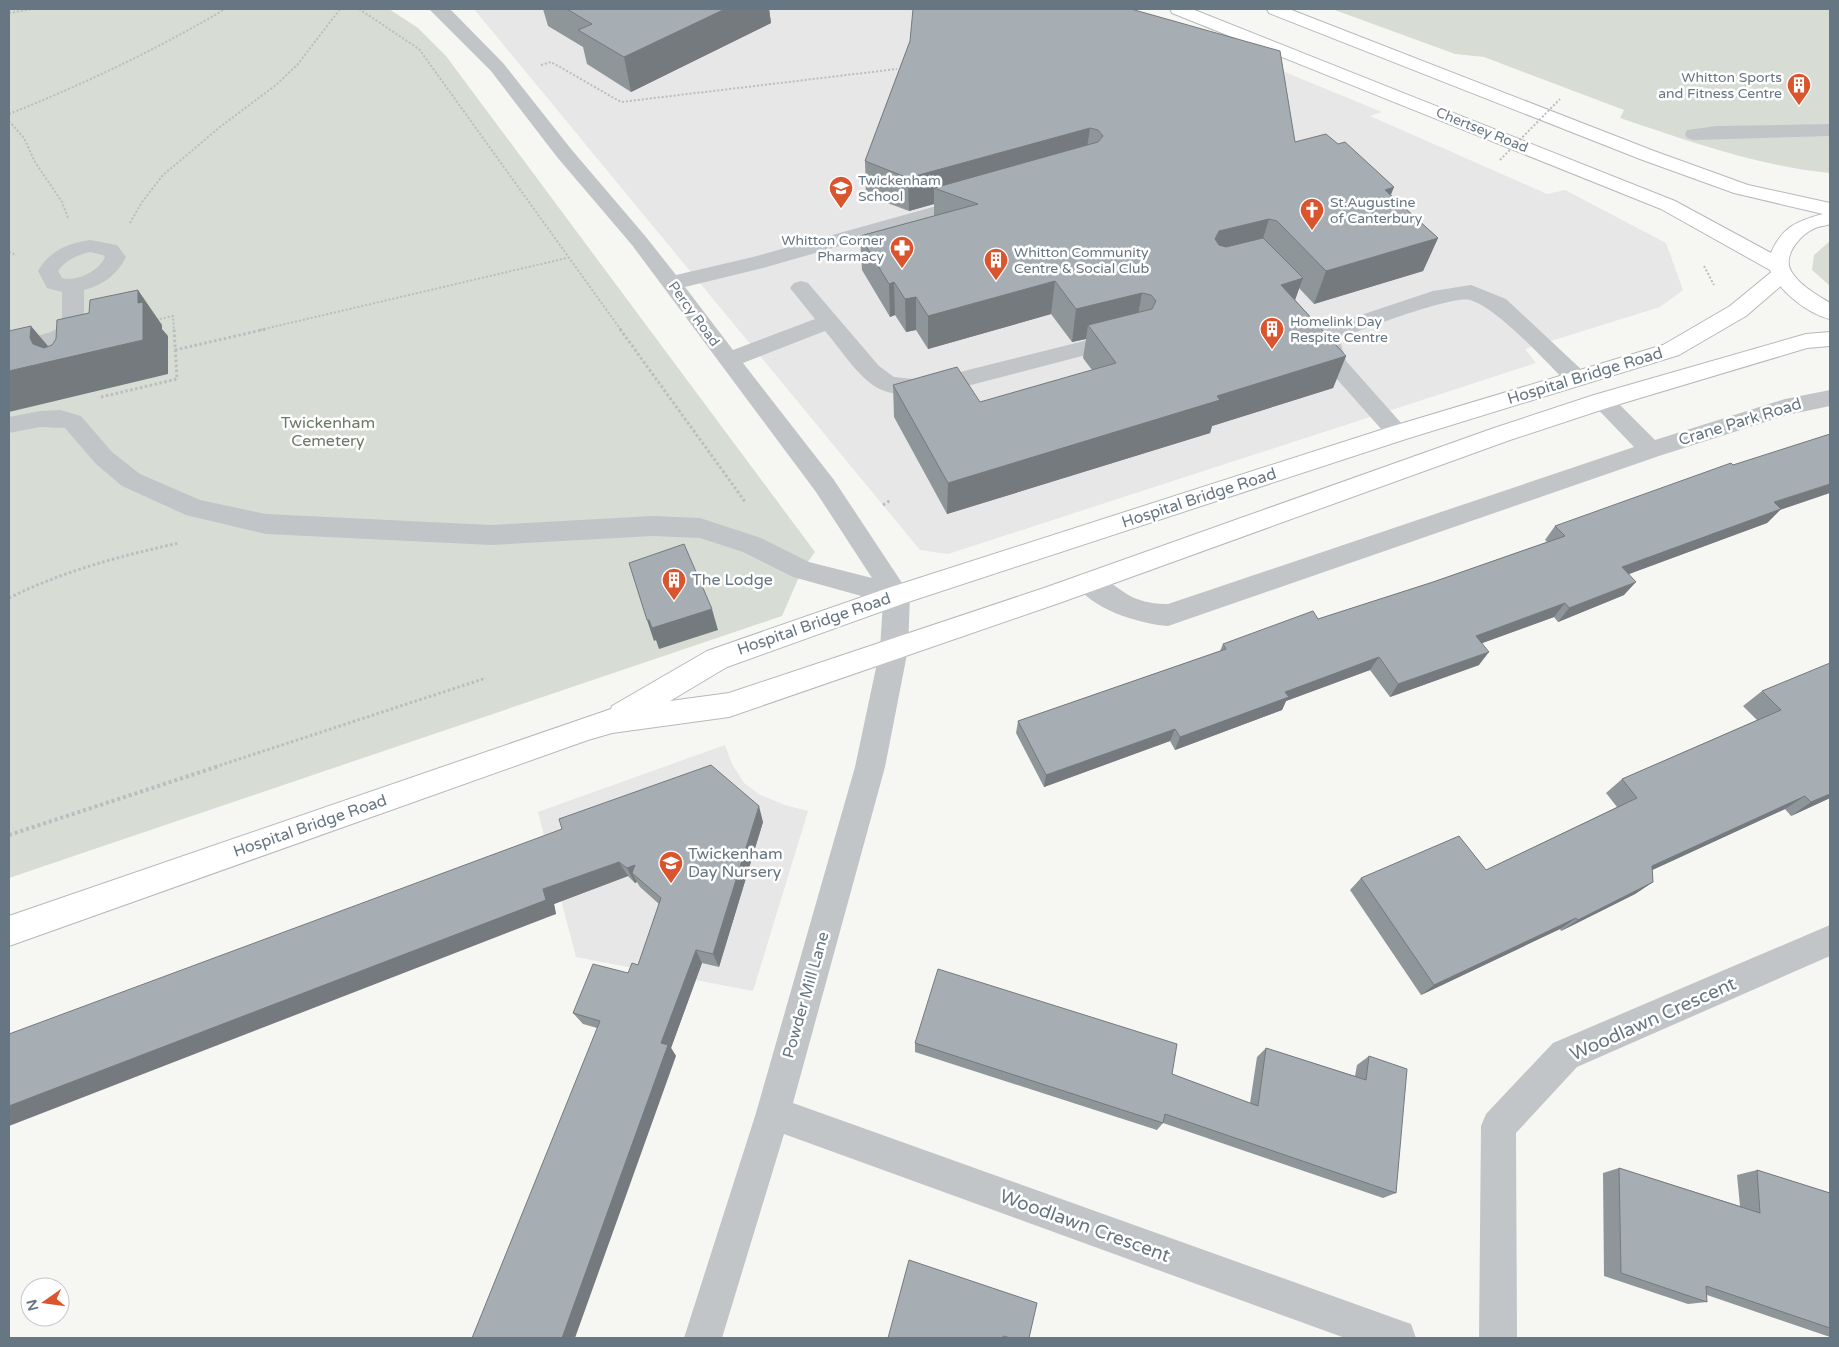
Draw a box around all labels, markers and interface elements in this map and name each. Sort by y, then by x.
place label: Whitton Sports and Fitness Centre [1658,69,1782,102]
building icon: Whitton Sports and Fitness Centre [1786,72,1812,106]
street label: Chertsey Road [1433,104,1531,156]
place label: Twickenham School [858,172,941,205]
school or university icon: Twickenham School [828,175,854,209]
place label: St.Augustine of Canterbury [1330,194,1423,227]
church icon: St.Augustine of Canterbury [1299,197,1325,231]
place label: Whitton Corner Pharmacy [781,232,885,265]
pharmacy icon: Whitton Corner Pharmacy [889,235,915,269]
place label: Whitton Community Centre & Social Club [1014,244,1150,277]
building icon: Whitton Community Centre & Social Club [983,247,1009,281]
street label: Percy Road [665,278,723,350]
place label: Homelink Day Respite Centre [1290,313,1388,346]
building icon: Homelink Day Respite Centre [1259,316,1285,350]
street label: Hospital Bridge Road [1505,343,1665,409]
street label: Crane Park Road [1676,394,1804,450]
park label: Twickenham Cemetery [281,413,375,451]
street label: Hospital Bridge Road [1119,464,1279,532]
building icon: The Lodge [661,567,687,601]
place label: The Lodge [692,570,773,590]
street label: Hospital Bridge Road [734,588,894,660]
street label: Hospital Bridge Road [230,790,390,862]
place label: Twickenham Day Nursery [688,844,783,882]
school or university icon: Twickenham Day Nursery [658,850,684,884]
street label: Powder Mill Lane [778,929,834,1061]
street label: Woodlawn Crescent [1566,972,1740,1066]
street label: Woodlawn Crescent [997,1185,1173,1267]
north arrow [20,1277,70,1327]
text: N [23,1298,42,1313]

